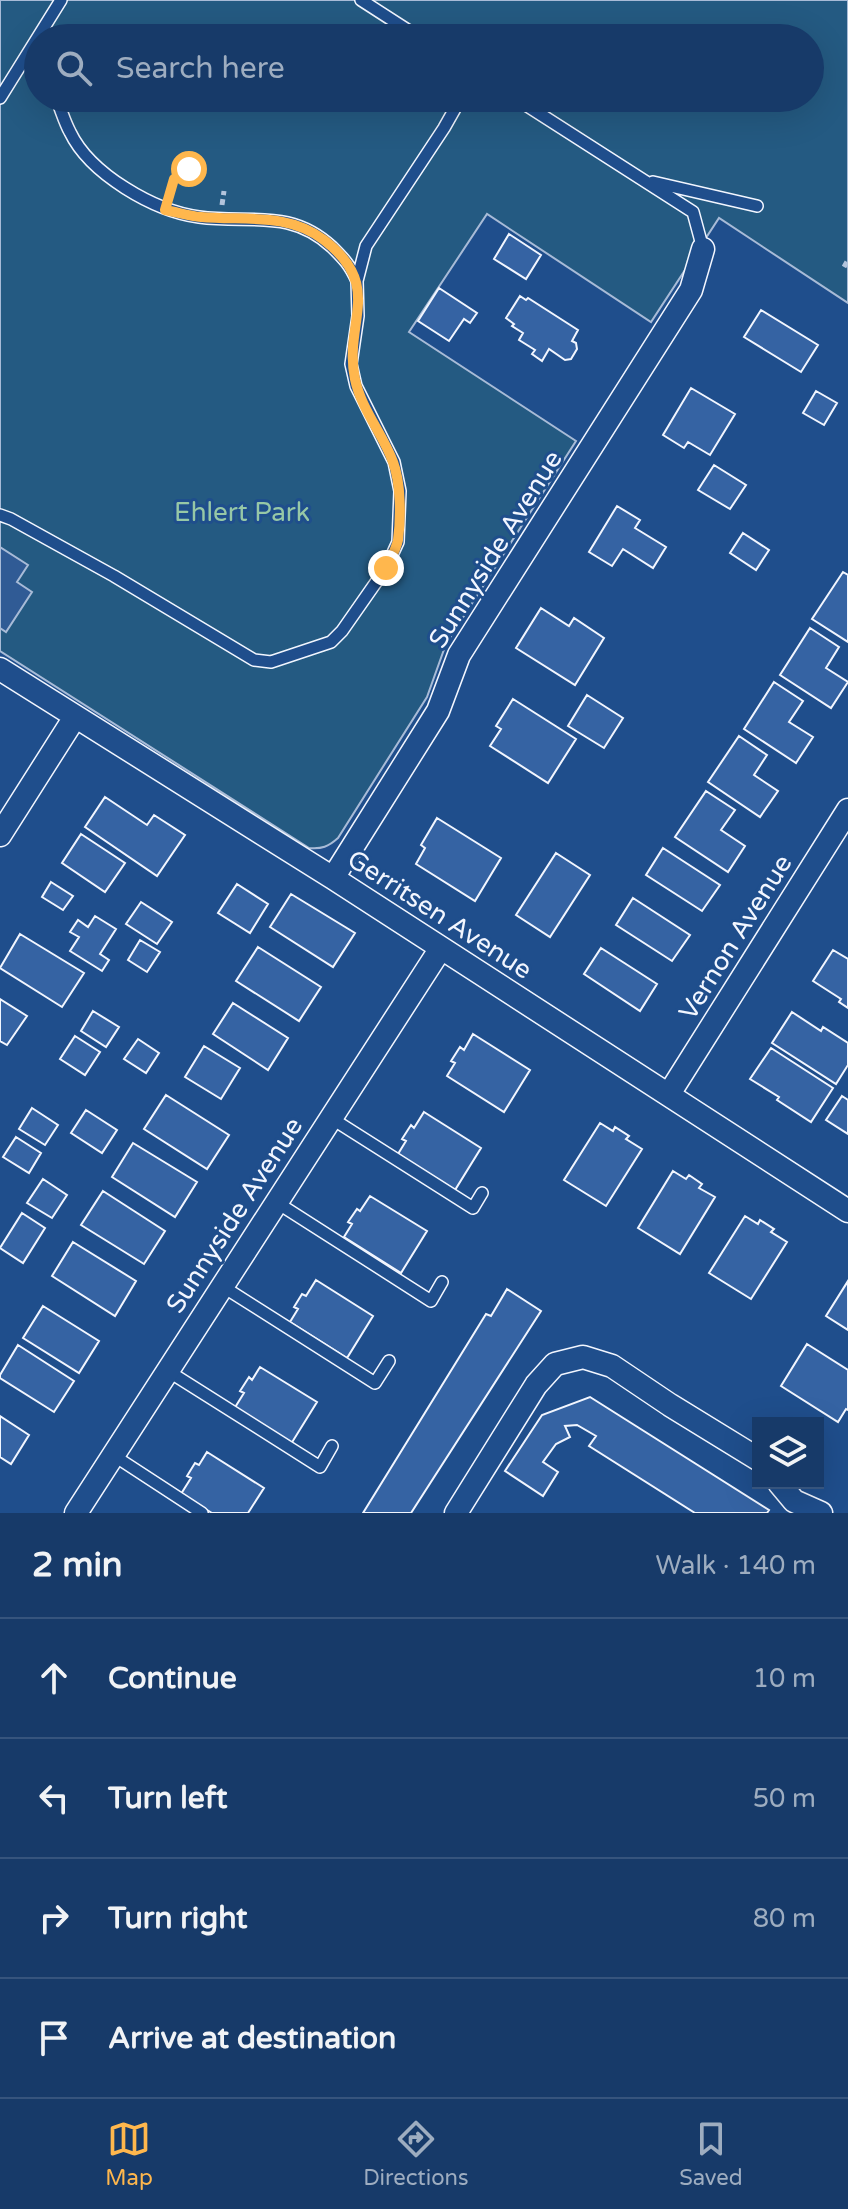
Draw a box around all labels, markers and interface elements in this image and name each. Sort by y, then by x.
search box [24,24,824,112]
icon: search [52,46,96,90]
text: Search here [116,50,285,87]
route start [171,151,207,187]
street label: Sunnyside Avenue [422,445,569,654]
park label: Ehlert Park [174,497,310,528]
route end [368,550,404,586]
street label: Gerritsen Avenue [342,843,538,986]
street label: Vernon Avenue [672,849,799,1025]
street label: Sunnyside Avenue [160,1112,309,1319]
map controls [752,1417,824,1489]
button: layers [752,1417,824,1489]
text: 2 min [32,1545,123,1586]
text: Walk · 140 m [656,1550,816,1581]
icon: ahead [32,1656,76,1700]
text: Continue [108,1660,237,1697]
text: 10 m [753,1663,816,1694]
icon: left [32,1776,76,1820]
text: Turn left [108,1780,227,1817]
text: 50 m [753,1783,816,1814]
icon: right [32,1896,76,1940]
text: Turn right [108,1900,248,1937]
text: 80 m [753,1903,816,1934]
icon: arrive [32,2016,76,2060]
text: Arrive at destination [108,2020,396,2057]
tab: Map [105,2117,153,2191]
tab: Directions [363,2117,469,2191]
tab: Saved [679,2117,743,2191]

